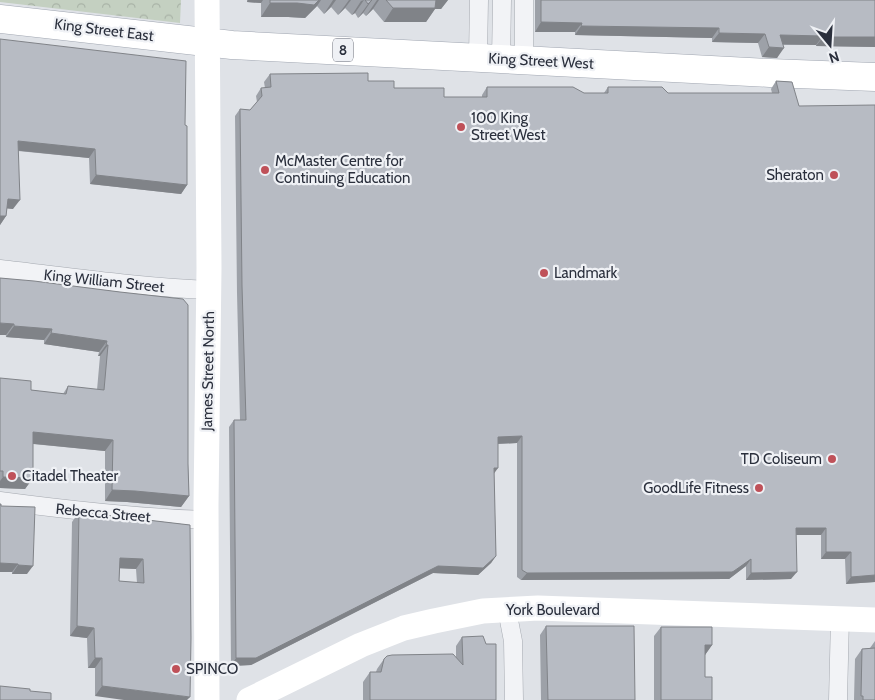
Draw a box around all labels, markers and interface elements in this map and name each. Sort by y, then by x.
street label: King Street East [53,15,155,45]
north arrow [805,20,855,70]
road number: 8 [333,38,353,62]
text: N [827,47,842,67]
street label: King Street West [488,49,594,73]
place label: 100 King Street West [471,109,545,144]
marker: 100 King Street West [455,121,467,133]
place label: McMaster Centre for Continuing Education [275,152,410,187]
marker: McMaster Centre for Continuing Education [259,164,271,176]
place label: Sheraton [766,166,824,184]
marker: Sheraton [828,169,840,181]
place label: Landmark [554,264,618,282]
street label: King William Street [43,266,165,296]
marker: Landmark [538,267,550,279]
street label: James Street North [198,311,218,432]
place label: TD Coliseum [741,450,822,468]
marker: TD Coliseum [826,453,838,465]
place label: Citadel Theater [22,467,118,485]
marker: Citadel Theater [6,470,18,482]
place label: GoodLife Fitness [643,479,749,497]
marker: GoodLife Fitness [753,482,765,494]
street label: Rebecca Street [55,500,151,526]
street label: York Boulevard [505,601,600,619]
place label: SPINCO [186,660,238,678]
marker: SPINCO [170,663,182,675]

